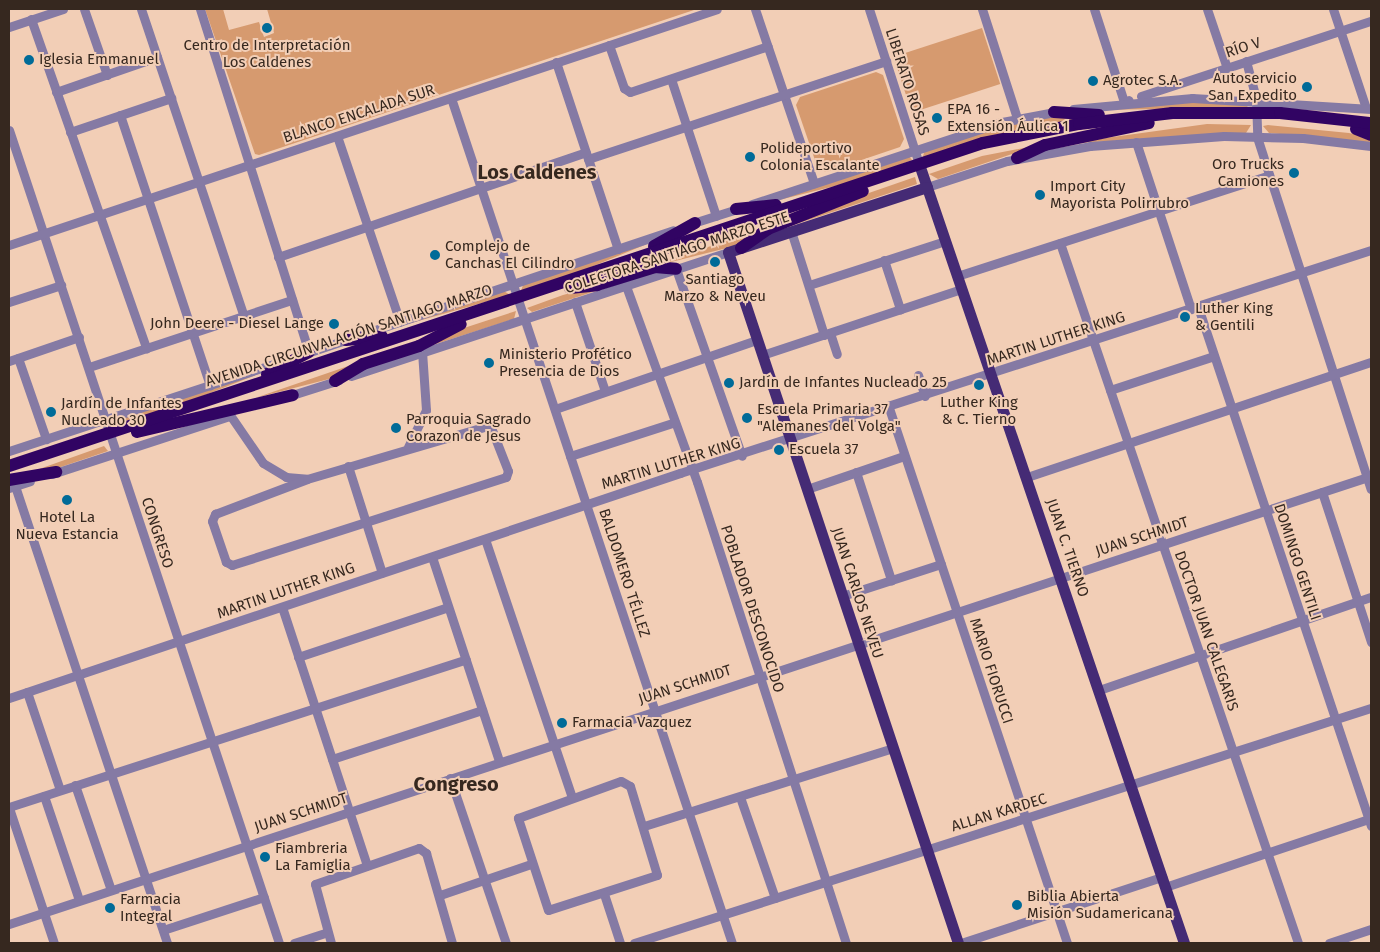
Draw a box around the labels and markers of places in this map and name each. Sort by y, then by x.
marker: Centro de Interpretación Los Caldenes [261,22,273,34]
place label: Centro de Interpretación Los Caldenes [184,36,350,71]
place label: Iglesia Emmanuel [39,51,159,69]
marker: Iglesia Emmanuel [23,54,35,66]
place label: Autoservicio San Expedito [1208,69,1297,104]
place label: Agrotec S.A. [1103,72,1182,90]
marker: Agrotec S.A. [1087,75,1099,87]
marker: Autoservicio San Expedito [1301,81,1313,93]
place label: EPA 16 - Extensión Áulica 1 [947,100,1069,135]
marker: EPA 16 - Extensión Áulica 1 [931,112,943,124]
place label: Polideportivo Colonia Escalante [760,139,880,174]
marker: Polideportivo Colonia Escalante [744,151,756,163]
place label: Oro Trucks Camiones [1212,155,1284,190]
marker: Oro Trucks Camiones [1288,167,1300,179]
place label: Import City Mayorista Polirrubro [1050,177,1189,212]
marker: Import City Mayorista Polirrubro [1034,189,1046,201]
place label: Complejo de Canchas El Cilindro [445,237,575,272]
marker: Complejo de Canchas El Cilindro [429,249,441,261]
marker: Santiago Marzo & Neveu [709,256,721,268]
place label: Santiago Marzo & Neveu [664,270,766,305]
place label: Luther King & Gentili [1195,299,1273,334]
marker: Luther King & Gentili [1179,311,1191,323]
place label: John Deere - Diesel Lange [150,315,324,333]
marker: John Deere - Diesel Lange [328,318,340,330]
place label: Ministerio Profético Presencia de Dios [499,345,632,380]
marker: Ministerio Profético Presencia de Dios [483,357,495,369]
place label: Jardín de Infantes Nucleado 25 [739,374,947,392]
marker: Jardín de Infantes Nucleado 25 [723,377,735,389]
marker: Luther King & C. Tierno [973,379,985,391]
place label: Luther King & C. Tierno [940,393,1018,428]
place label: Jardín de Infantes Nucleado 30 [61,394,182,429]
place label: Escuela Primaria 37 "Alemanes del Volga" [757,400,901,435]
marker: Jardín de Infantes Nucleado 30 [45,406,57,418]
place label: Parroquia Sagrado Corazon de Jesus [406,410,531,445]
marker: Escuela Primaria 37 "Alemanes del Volga" [741,412,753,424]
marker: Parroquia Sagrado Corazon de Jesus [390,422,402,434]
place label: Escuela 37 [789,441,858,459]
marker: Escuela 37 [773,444,785,456]
marker: Hotel La Nueva Estancia [61,494,73,506]
place label: Hotel La Nueva Estancia [15,508,119,543]
place label: Farmacia Vazquez [572,714,692,732]
marker: Farmacia Vazquez [556,717,568,729]
place label: Fiambreria La Famiglia [275,839,351,874]
marker: Fiambreria La Famiglia [259,851,271,863]
place label: Biblia Abierta Misión Sudamericana [1027,887,1173,922]
place label: Farmacia Integral [120,890,181,925]
marker: Biblia Abierta Misión Sudamericana [1011,899,1023,911]
marker: Farmacia Integral [104,902,116,914]

